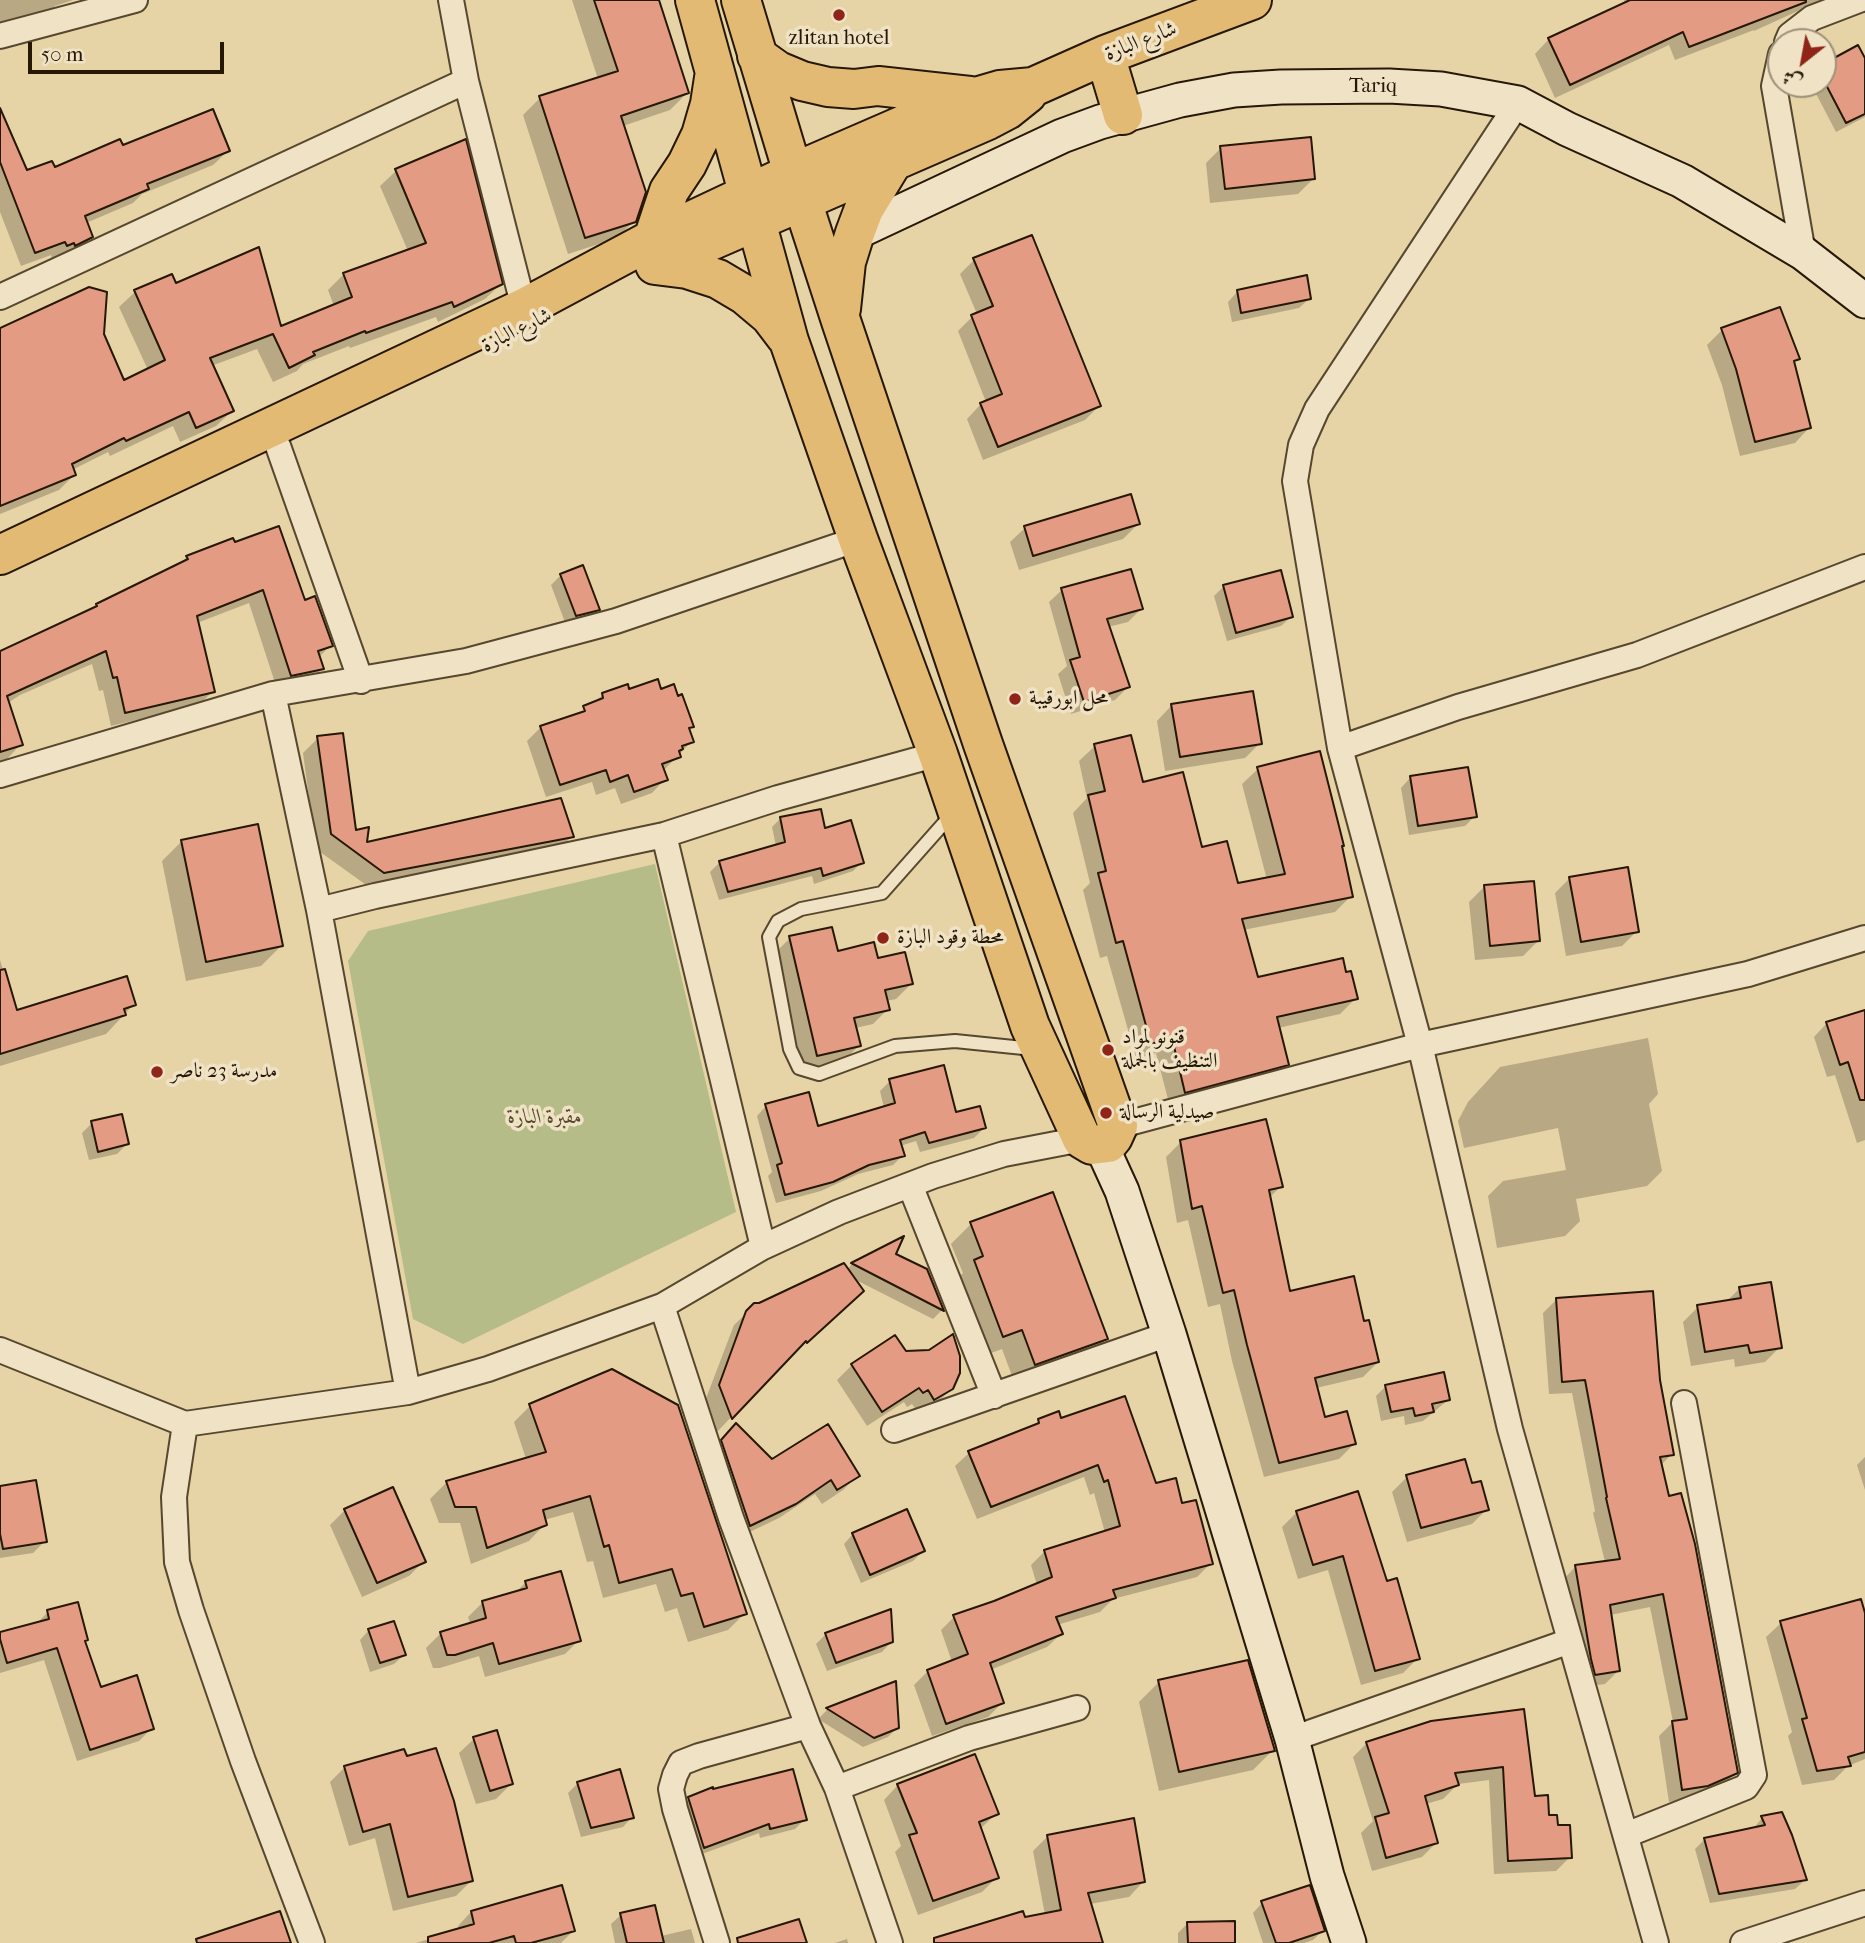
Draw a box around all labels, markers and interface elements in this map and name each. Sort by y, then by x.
marker: zlitan hotel [831,7,847,23]
street label: شارع البازة [1101,17,1181,67]
place label: zlitan hotel [789,26,889,52]
scale bar [32,28,228,72]
north arrow [1767,28,1837,98]
text: 50 m [41,42,84,66]
text: ش [1778,65,1806,94]
street label: Tariq [1349,74,1397,100]
street label: شارع البازة [478,303,556,359]
place label: محل ابورقيبة [1029,686,1108,712]
marker: محل ابورقيبة [1007,691,1023,707]
place label: محطة وقود البازة [897,925,1004,951]
marker: محطة وقود البازة [875,930,891,946]
place label: قنونو لمواد التنظيف بالجملة [1122,1025,1218,1075]
marker: قنونو لمواد التنظيف بالجملة [1100,1042,1116,1058]
place label: مدرسة 23 ناصر [171,1059,277,1085]
marker: مدرسة 23 ناصر [149,1064,165,1080]
place label: صيدلية الرسالة [1120,1100,1214,1126]
park label: مقبرة البازة [508,1105,582,1131]
marker: صيدلية الرسالة [1098,1105,1114,1121]

